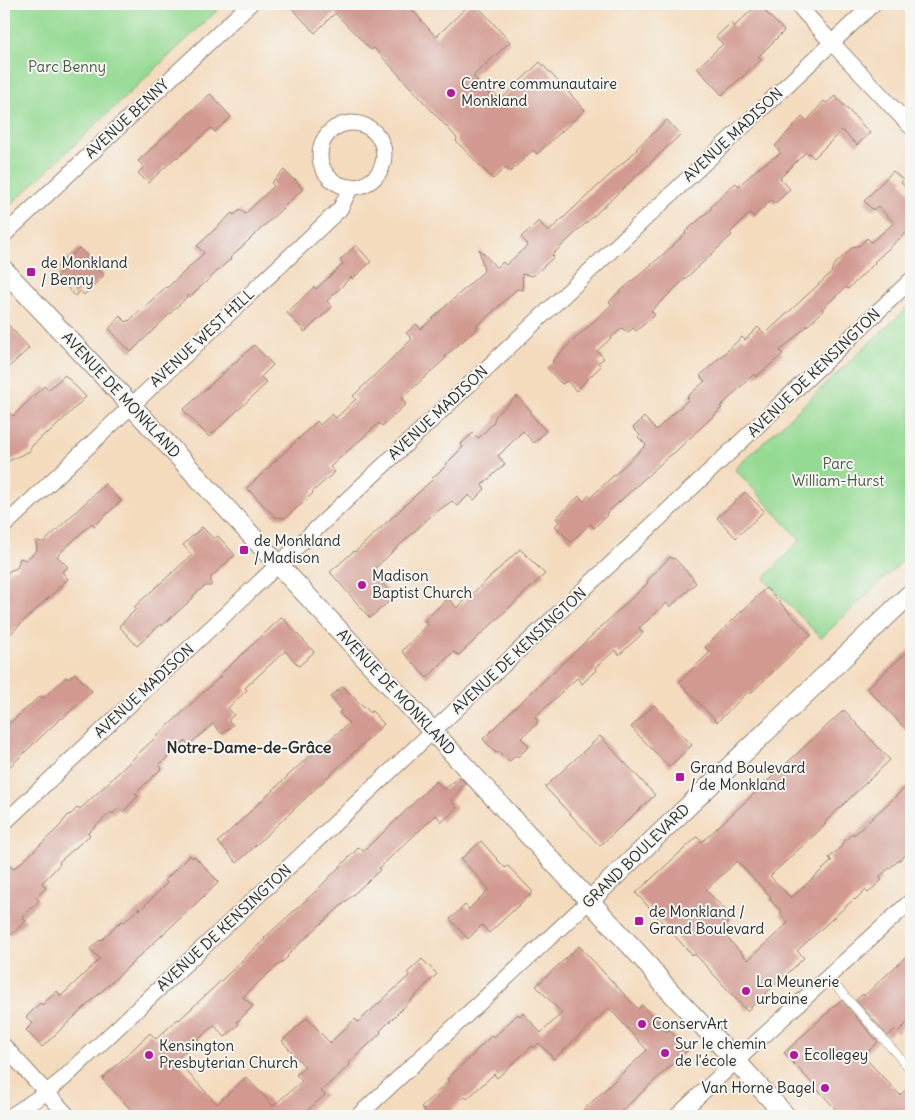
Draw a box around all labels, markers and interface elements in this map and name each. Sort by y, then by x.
park label: Parc Benny [28,57,106,76]
street label: AVENUE BENNY [81,74,173,162]
place label: Centre communautaire Monkland [461,74,617,110]
street label: AVENUE MADISON [679,84,786,186]
marker: Centre communautaire Monkland [445,87,457,99]
place label: de Monkland / Benny [41,253,128,289]
marker: de Monkland / Benny [25,266,37,278]
street label: AVENUE WEST HILL [145,284,258,391]
street label: AVENUE DE KENSINGTON [743,304,884,441]
street label: AVENUE DE MONKLAND [58,328,185,462]
street label: AVENUE MADISON [384,362,491,464]
park label: Parc William-Hurst [792,454,884,490]
place label: de Monkland / Madison [254,531,341,567]
marker: de Monkland / Madison [238,544,250,556]
place label: Madison Baptist Church [372,566,473,602]
marker: Madison Baptist Church [356,579,368,591]
street label: AVENUE DE KENSINGTON [447,583,590,718]
street label: AVENUE DE MONKLAND [333,625,460,759]
street label: AVENUE MADISON [90,640,197,742]
district label: Notre-Dame-de-Grâce [167,737,332,757]
place label: Grand Boulevard / de Monkland [690,758,806,794]
marker: Grand Boulevard / de Monkland [674,771,686,783]
street label: GRAND BOULEVARD [578,799,693,912]
street label: AVENUE DE KENSINGTON [152,860,295,995]
place label: de Monkland / Grand Boulevard [649,902,765,938]
marker: de Monkland / Grand Boulevard [633,915,645,927]
place label: La Meunerie urbaine [756,972,839,1008]
marker: La Meunerie urbaine [740,985,752,997]
place label: ConservArt [652,1014,728,1033]
marker: ConservArt [636,1018,648,1030]
place label: Sur le chemin de l'école [675,1034,767,1070]
place label: Kensington Presbyterian Church [159,1036,299,1072]
place label: Ecollegey [804,1045,868,1064]
marker: Sur le chemin de l'école [659,1047,671,1059]
marker: Kensington Presbyterian Church [143,1049,155,1061]
marker: Ecollegey [788,1049,800,1061]
place label: Van Horne Bagel [702,1078,815,1097]
marker: Van Horne Bagel [819,1082,831,1094]

